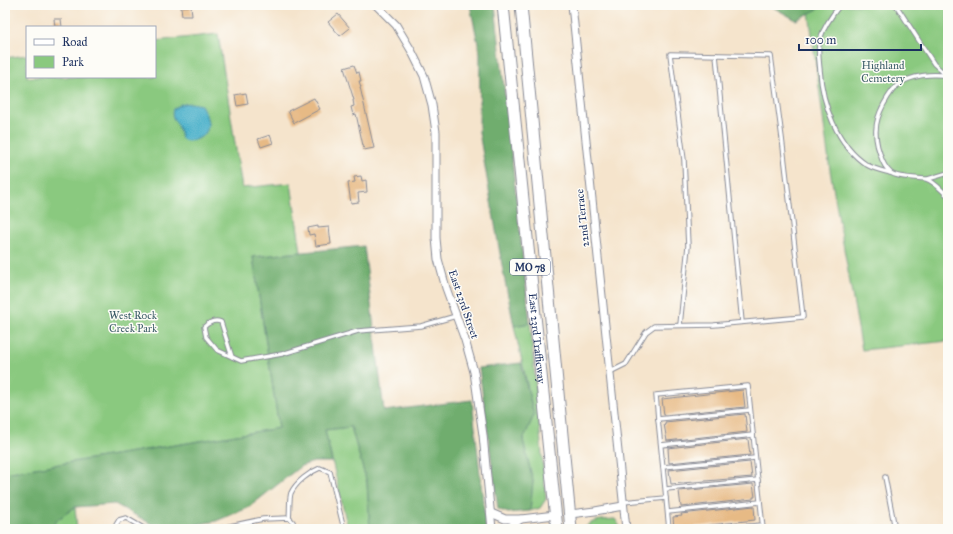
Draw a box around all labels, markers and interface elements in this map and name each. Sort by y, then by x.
legend [26,26,156,78]
scale bar [799,26,921,52]
text: 100 m [805,33,836,47]
text: Road [62,35,88,49]
text: Park [62,55,84,69]
park label: Highland Cemetery [861,59,906,85]
street label: 22nd Terrace [573,188,592,247]
road number: MO 78 [510,259,550,275]
street label: East 23rd Street [446,268,481,340]
street label: East 23rd Trafficway [526,292,548,385]
park label: West Rock Creek Park [109,309,158,335]

